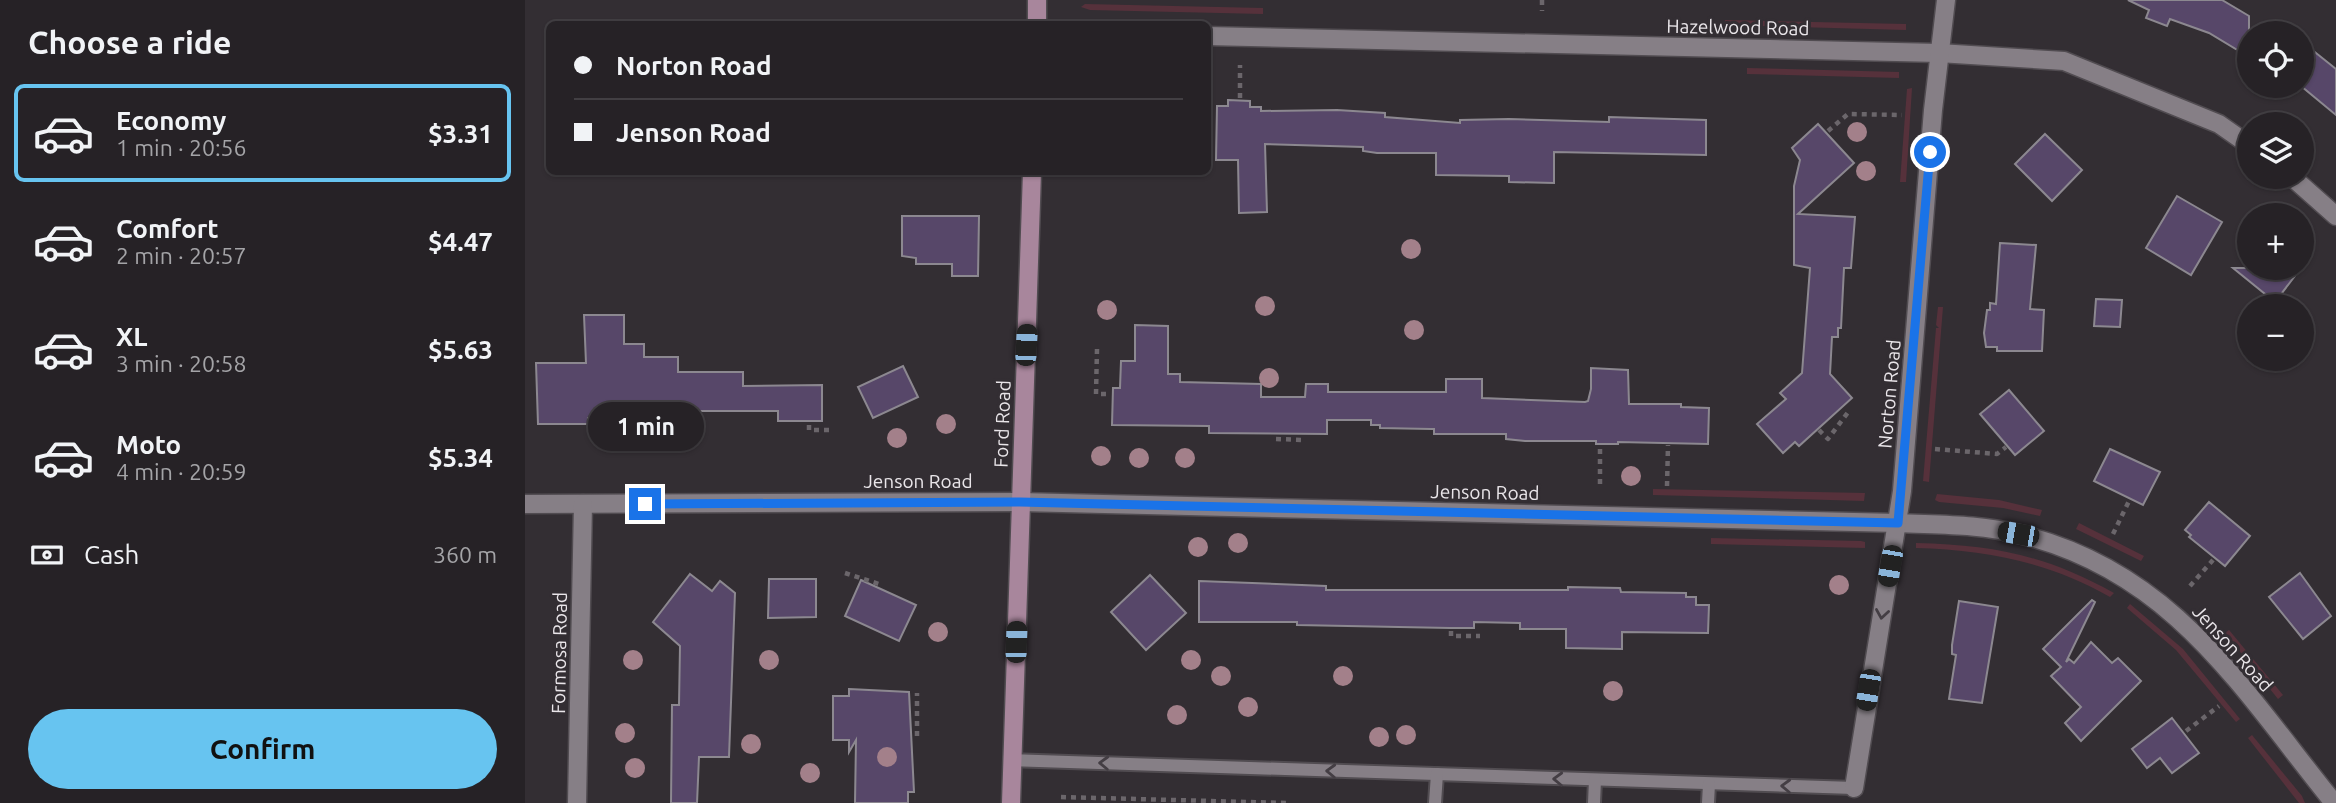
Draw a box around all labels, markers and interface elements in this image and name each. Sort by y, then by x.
street label: Hazelwood Road [1666,15,1810,39]
map controls [2237,21,2314,371]
button: locate [2237,21,2314,98]
text: Choose a ride [28,24,231,60]
text: Norton Road [616,51,771,80]
icon: car [32,102,95,165]
text: Economy [116,106,226,135]
button: layers [2237,112,2314,189]
text: Jenson Road [616,118,771,147]
text: $3.31 [428,119,493,148]
text: 1 min · 20:56 [116,135,247,160]
route start [1914,136,1946,168]
button: + [2237,203,2314,280]
icon: car [32,210,95,273]
text: Comfort [116,214,219,243]
text: $4.47 [428,227,493,256]
text: 2 min · 20:57 [116,243,247,268]
button: − [2237,294,2314,371]
icon: car [32,318,95,381]
text: XL [116,322,147,351]
car [1015,323,1038,367]
text: $5.63 [428,335,493,364]
street label: Norton Road [1873,339,1905,449]
text: 3 min · 20:58 [116,351,247,376]
street label: Ford Road [989,380,1015,468]
callout: 1 min [587,402,703,452]
text: 1 min [617,414,675,439]
icon: car [32,426,95,489]
text: Moto [116,430,181,459]
text: $5.34 [428,443,493,472]
text: 4 min · 20:59 [116,459,247,484]
street label: Jenson Road [863,470,973,492]
street label: Jenson Road [1430,480,1540,504]
route end [629,488,661,520]
car [1996,520,2041,548]
icon: cash [28,536,66,574]
text: Cash [84,540,139,569]
text: 360 m [433,542,497,567]
car [1877,543,1904,589]
street label: Formosa Road [547,592,571,714]
street label: Jenson Road [2188,600,2278,696]
one-way arrow [1875,608,1890,620]
car [1005,621,1028,663]
car [1855,668,1882,712]
button: Confirm [28,709,497,789]
one-way arrow [1098,755,1109,770]
one-way arrow [1325,763,1336,778]
one-way arrow [1553,771,1564,786]
one-way arrow [1780,778,1790,794]

